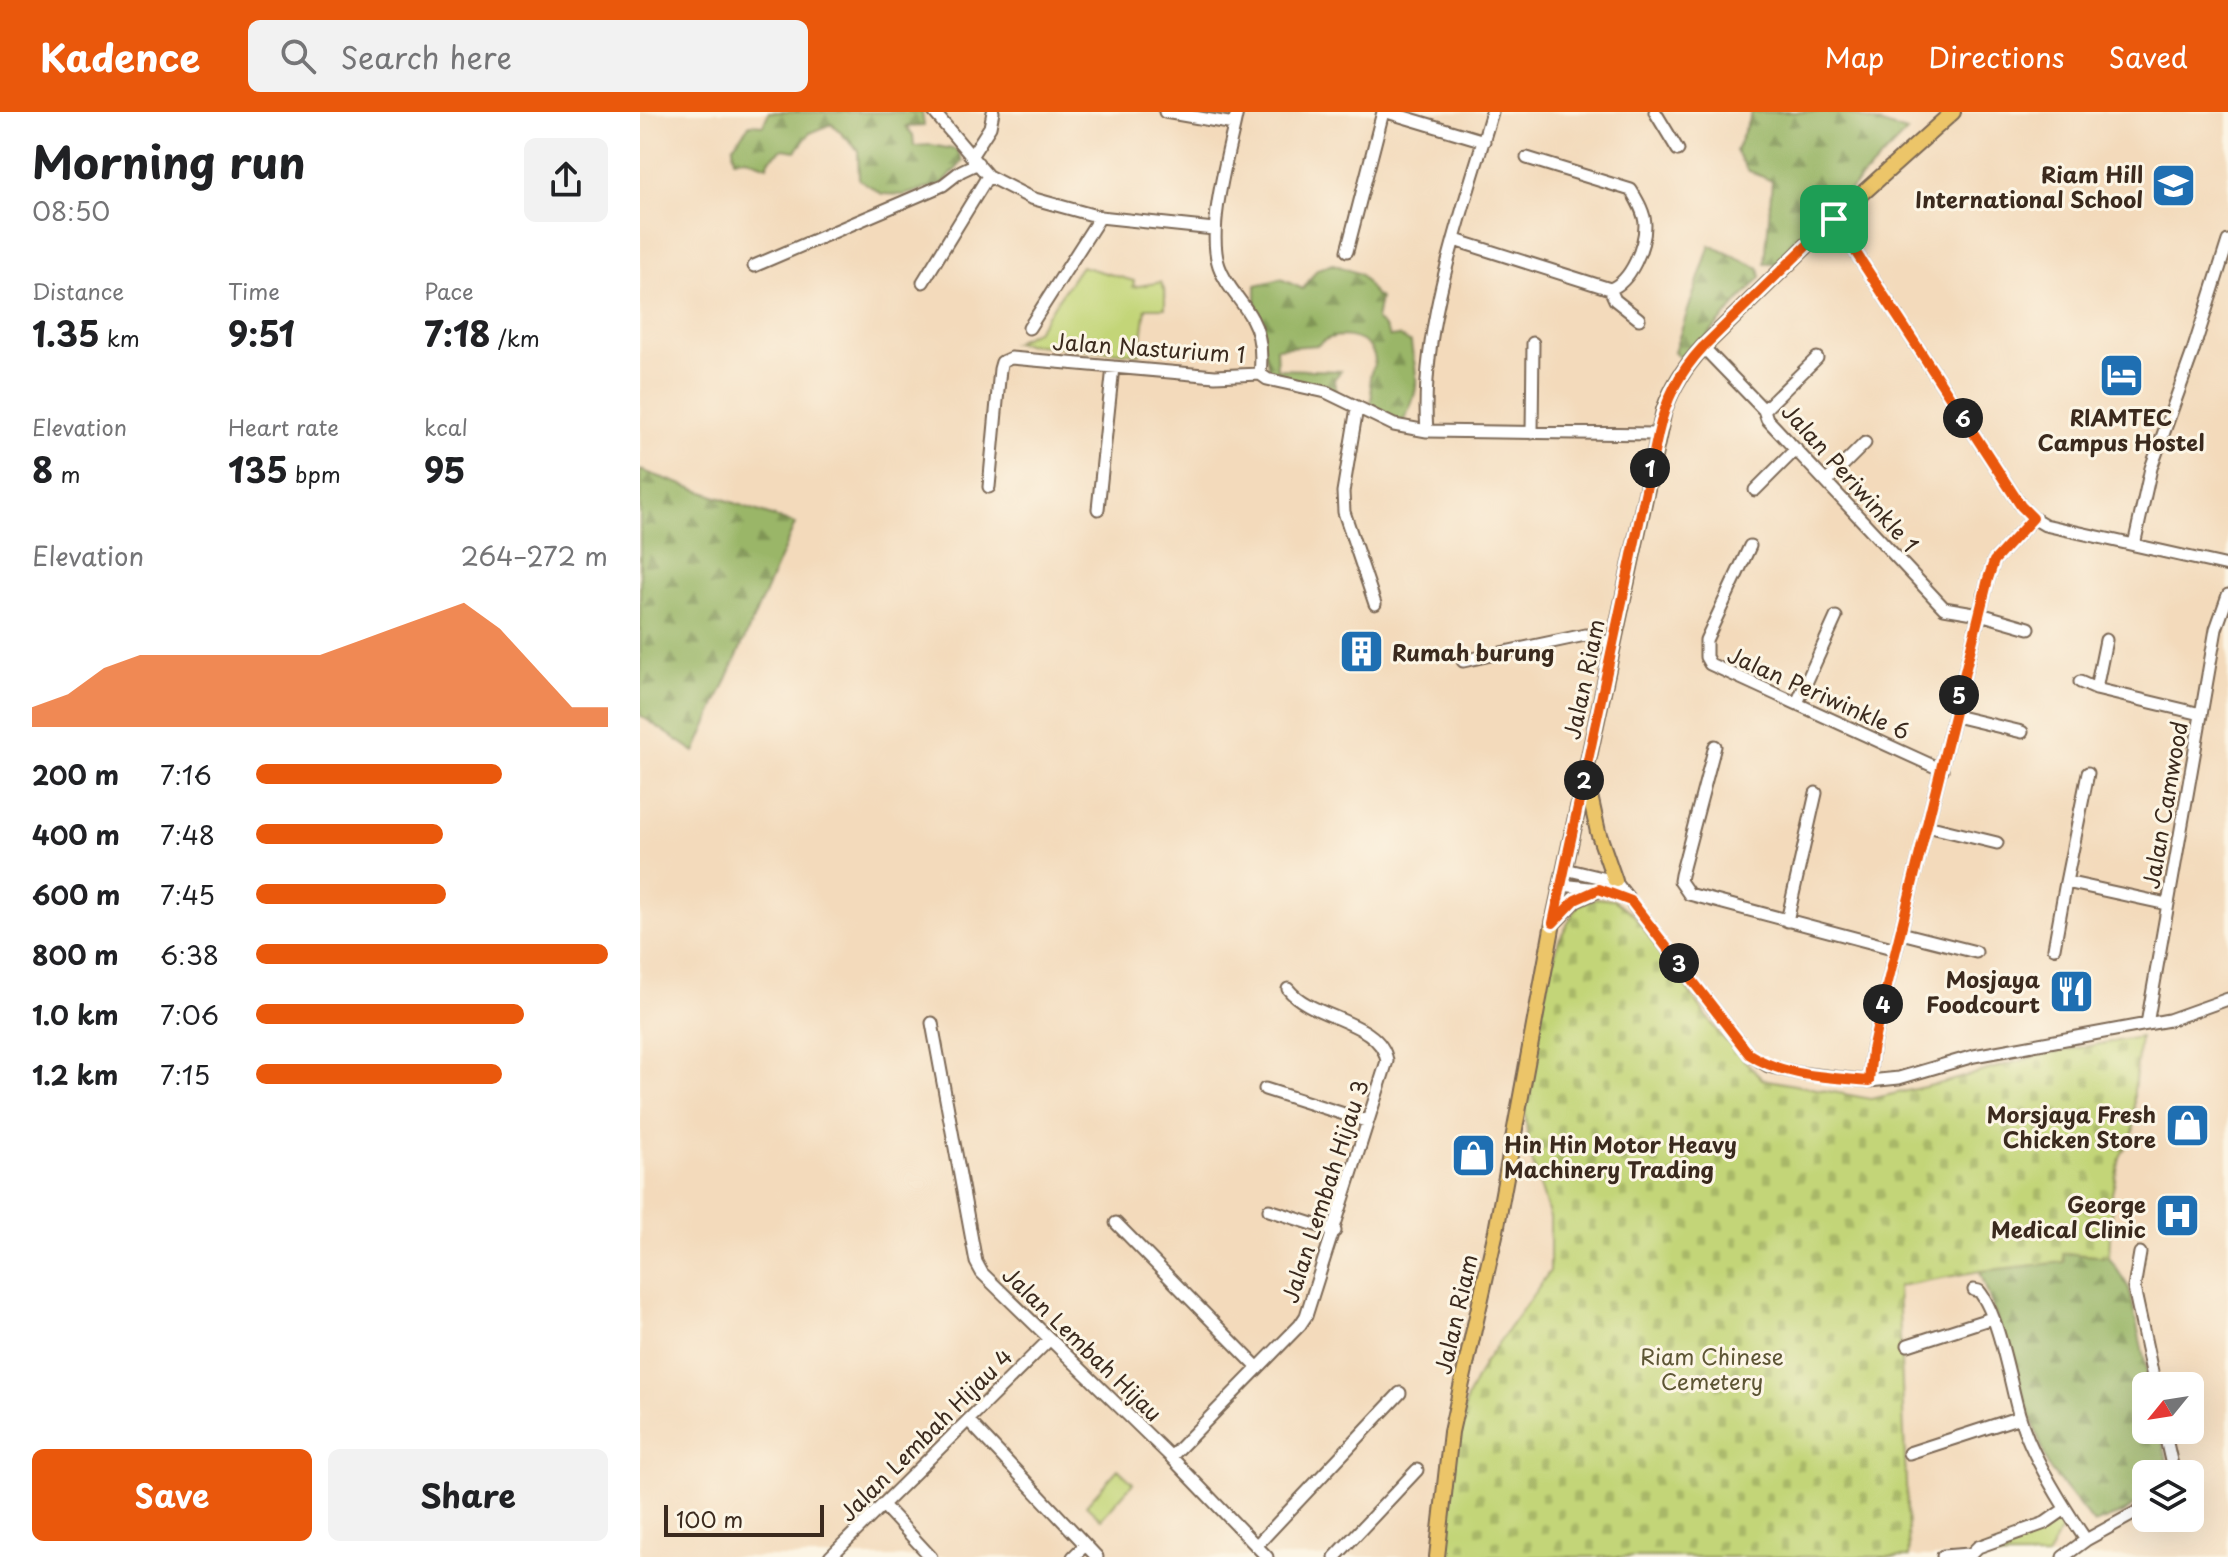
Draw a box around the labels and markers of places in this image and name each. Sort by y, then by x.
place label: Riam Hill International School [1915,157,2143,215]
school or university icon: Riam Hill International School [2150,162,2198,210]
pin [1800,185,1868,253]
hotel icon: RIAMTEC Campus Hostel [2097,351,2145,399]
pin: 6 [1943,398,1983,438]
place label: RIAMTEC Campus Hostel [2038,400,2204,458]
pin: 1 [1630,448,1670,488]
building icon: Rumah burung [1337,627,1385,675]
place label: Rumah burung [1392,635,1554,668]
pin: 5 [1939,675,1979,715]
pin: 2 [1564,760,1604,800]
pin: 3 [1659,943,1699,983]
place label: Mosjaya Foodcourt [1926,962,2041,1020]
restaurant icon: Mosjaya Foodcourt [2047,967,2095,1015]
pin: 4 [1863,984,1903,1024]
place label: Morsjaya Fresh Chicken Store [1987,1097,2156,1155]
shop icon: Morsjaya Fresh Chicken Store [2163,1102,2211,1150]
place label: Hin Hin Motor Heavy Machinery Trading [1504,1127,1737,1185]
shop icon: Hin Hin Motor Heavy Machinery Trading [1449,1132,1497,1180]
place label: George Medical Clinic [1991,1187,2146,1245]
hospital icon: George Medical Clinic [2153,1192,2201,1240]

